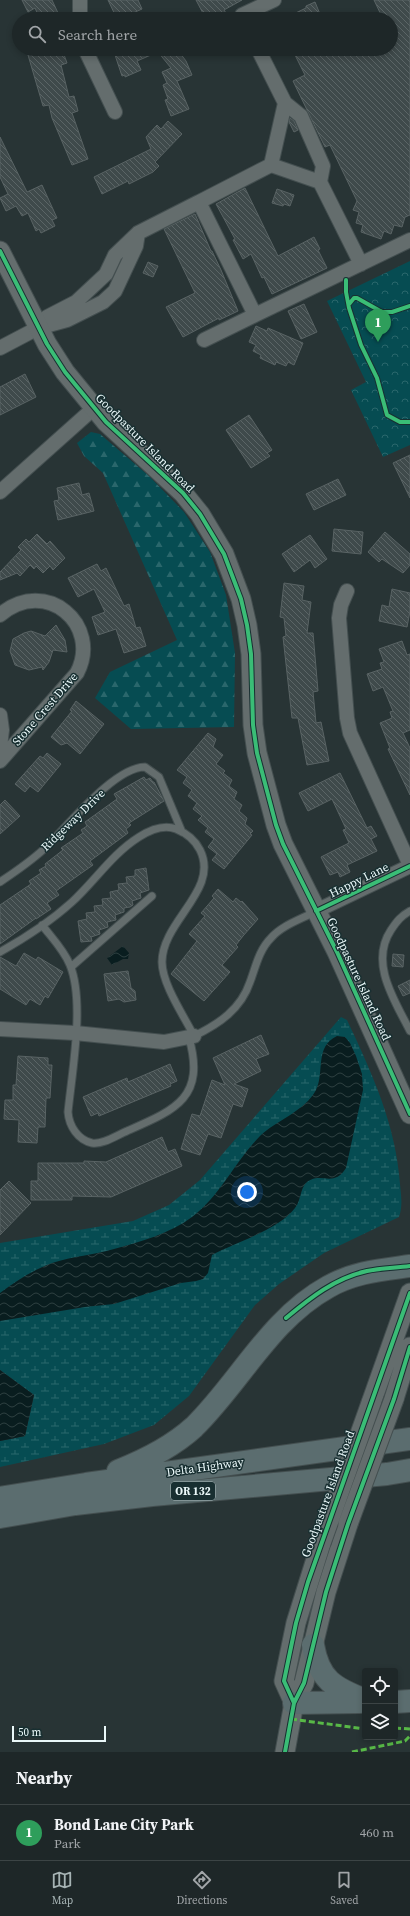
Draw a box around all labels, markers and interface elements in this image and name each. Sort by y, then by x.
search box [12,12,398,56]
icon: search [26,23,48,45]
text: Search here [58,24,137,45]
pin: 1 [365,309,391,342]
street label: Goodpasture Island Road [92,390,198,496]
street label: Stone Crest Drive [9,669,81,749]
street label: Ridgeway Drive [38,785,108,855]
street label: Happy Lane [327,859,391,901]
street label: Goodpasture Island Road [323,915,395,1043]
your location [237,1182,257,1202]
street label: Goodpasture Island Road [298,1428,358,1560]
street label: Delta Highway [165,1454,246,1480]
road number: OR 132 [171,1482,215,1500]
map controls [362,1668,398,1740]
button: locate [362,1668,398,1704]
button: layers [362,1704,398,1740]
scale bar [12,1724,106,1743]
text: 50 m [18,1725,41,1740]
text: Nearby [16,1766,72,1790]
text: Bond Lane City Park [54,1814,194,1835]
text: 1 [25,1824,33,1841]
text: 460 m [360,1824,394,1841]
text: Park [54,1835,81,1852]
tab: Map [51,1869,73,1908]
tab: Directions [176,1869,227,1908]
tab: Saved [330,1869,359,1908]

